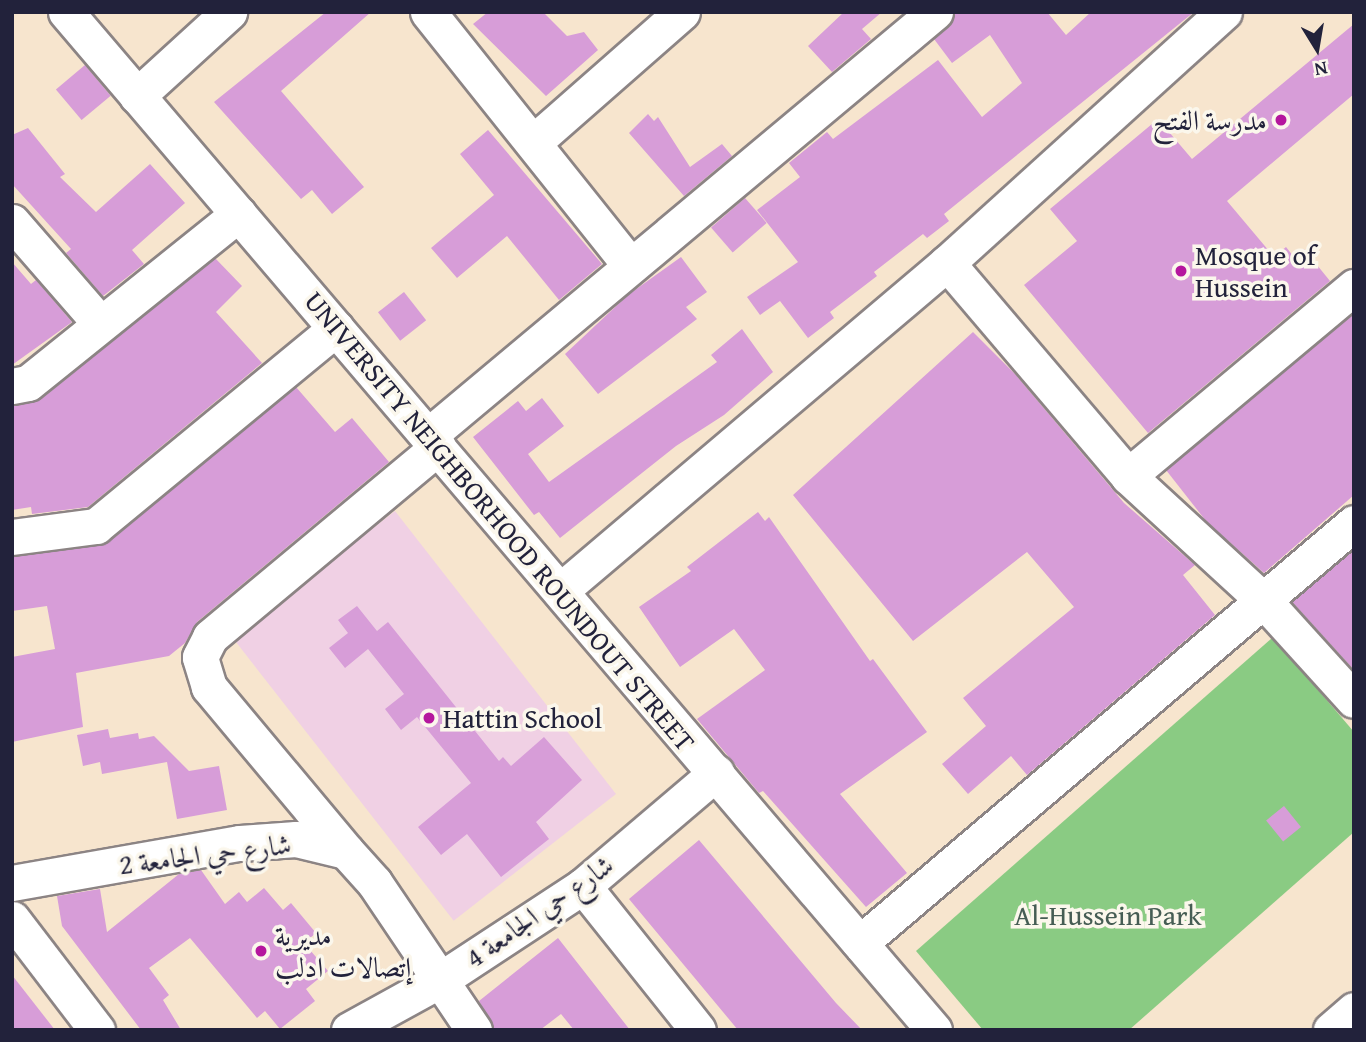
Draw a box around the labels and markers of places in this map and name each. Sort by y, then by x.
place label: مدرسة الفتح [1153,103,1267,137]
marker: مدرسة الفتح [1273,112,1289,128]
place label: Mosque of Hussein [1195,238,1316,304]
marker: Mosque of Hussein [1173,263,1189,279]
place label: Hattin School [443,701,602,735]
marker: Hattin School [421,710,437,726]
place label: مديرية إتصالات ادلب [275,918,411,984]
marker: مديرية إتصالات ادلب [253,943,269,959]

